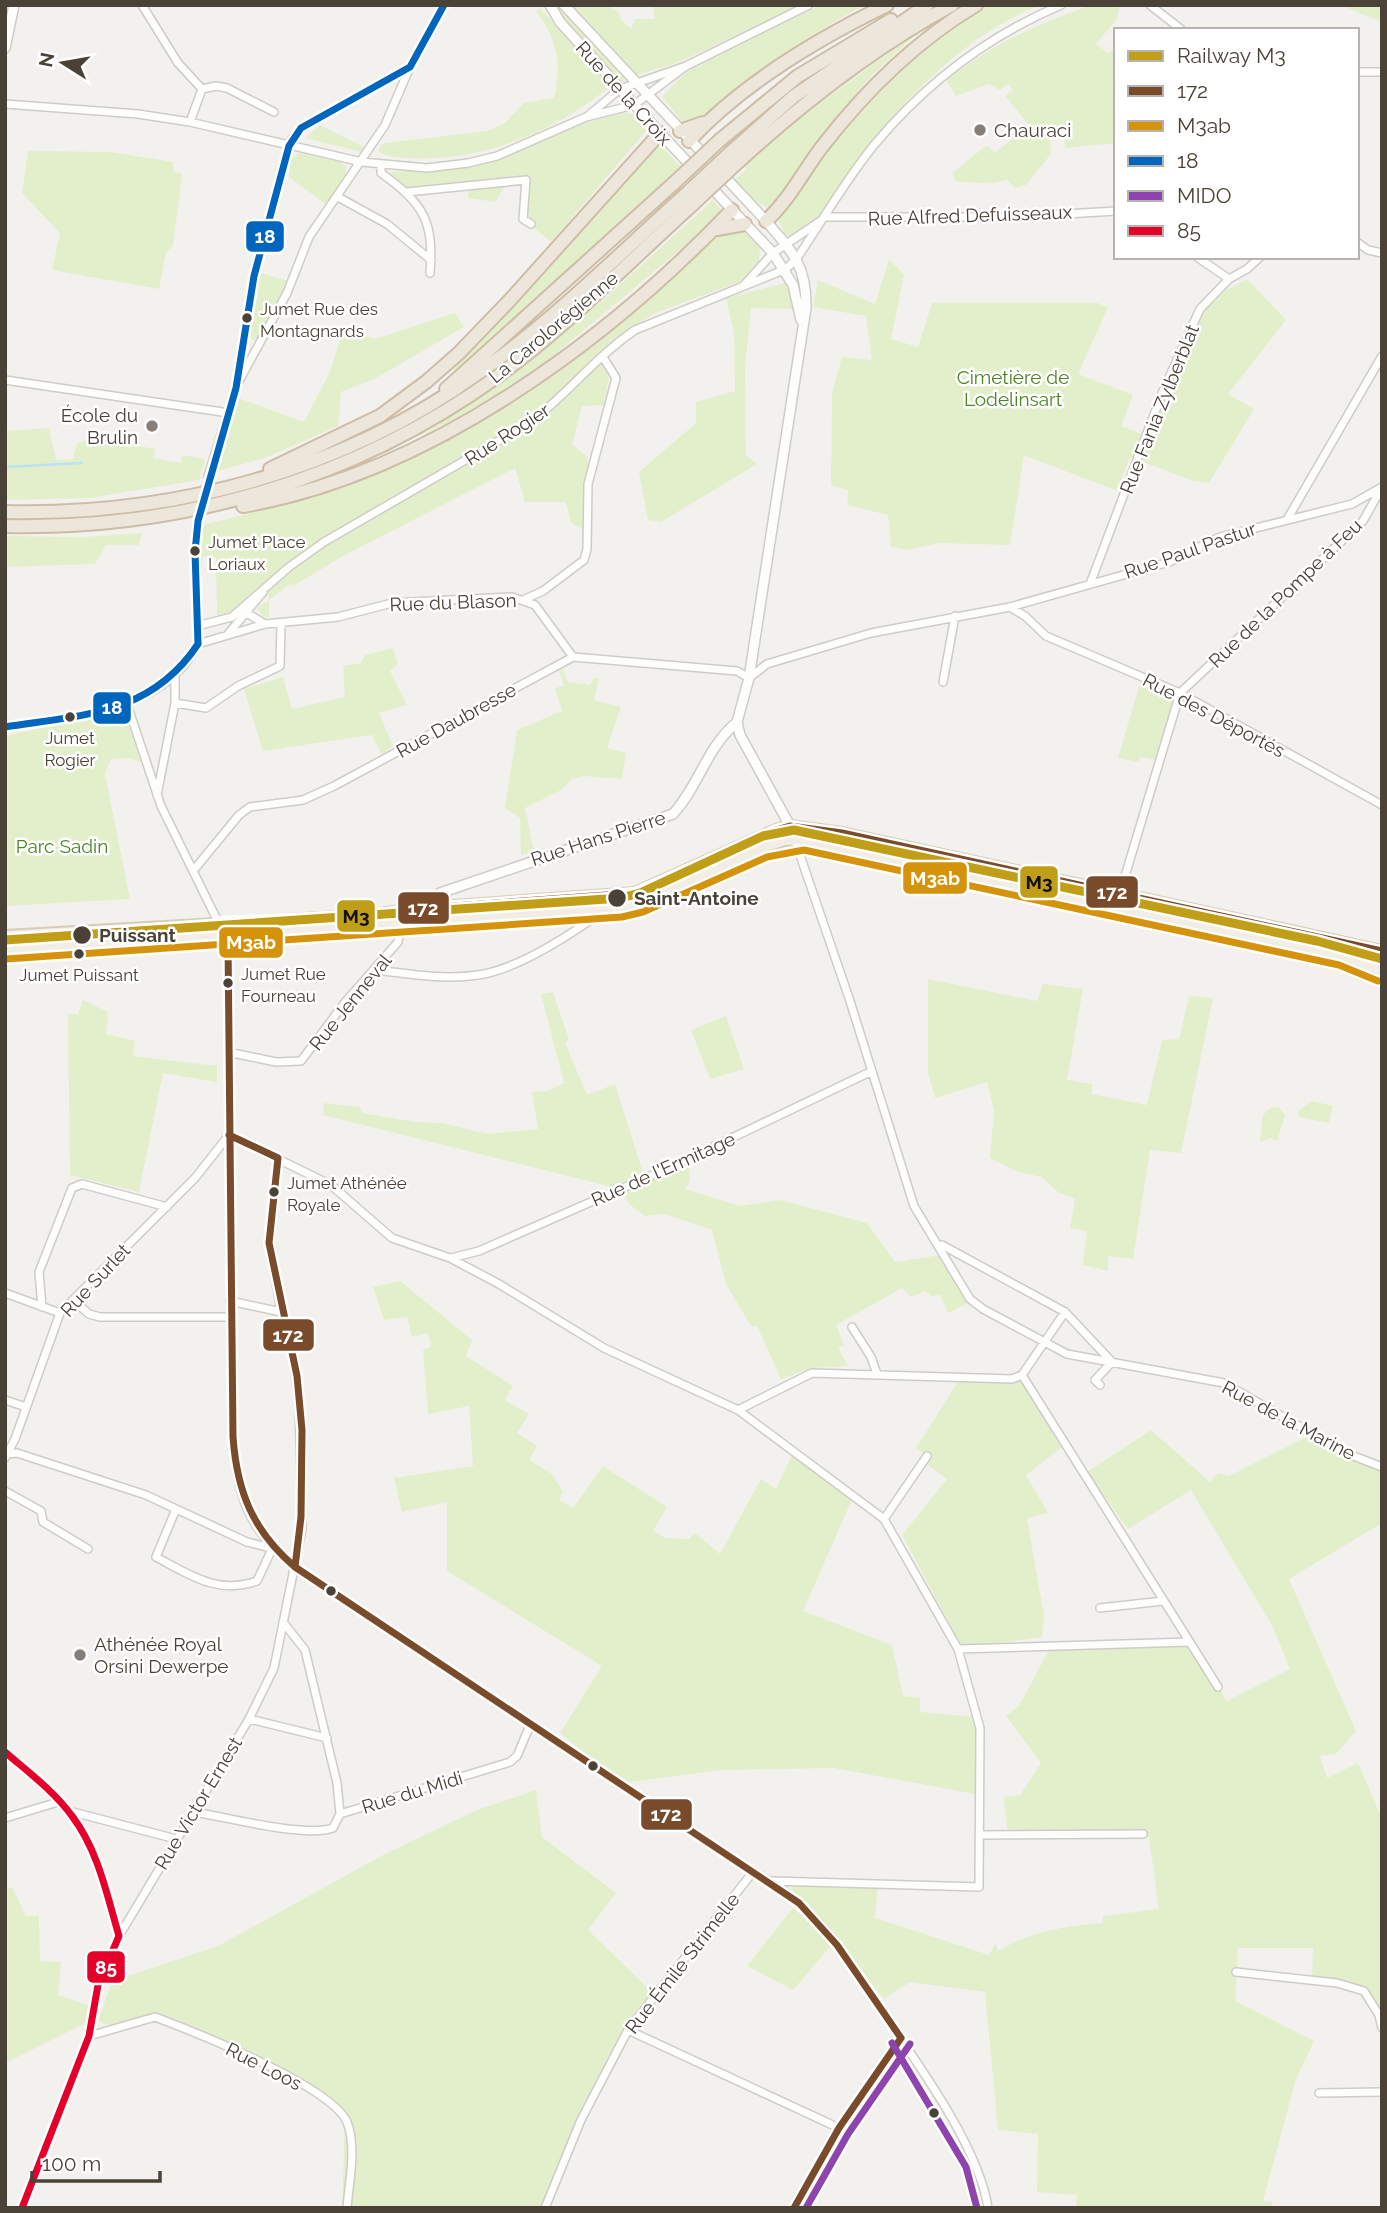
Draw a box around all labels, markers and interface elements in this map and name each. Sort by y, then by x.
north arrow [28,28,98,98]
legend [1114,28,1359,259]
street label: Rue de la Croix [572,37,677,150]
text: Railway M3 [1177,43,1286,68]
text: N [34,51,58,69]
text: 172 [1177,78,1208,103]
text: M3ab [1177,113,1231,138]
place label: Chauraci [994,119,1071,141]
marker: Chauraci [972,122,988,138]
text: 18 [1177,148,1198,173]
text: MIDO [1177,183,1231,208]
street label: Rue Alfred Defuisseaux [867,200,1073,230]
text: 85 [1177,218,1201,243]
line badge: 18 [245,220,285,253]
text: 18 [255,225,275,247]
street label: La Carolorégienne [484,267,622,387]
place label: Jumet Rue des Montagnards [260,299,378,341]
marker: Jumet Rue des Montagnards [240,311,254,325]
street label: Rue Fania Zylberblat [1115,321,1203,497]
park label: Cimetière de Lodelinsart [957,366,1069,410]
street label: Rue Rogier [460,398,554,470]
place label: École du Brulin [61,404,138,448]
marker: École du Brulin [144,418,160,434]
street label: Rue de la Pompe à Feu [1204,514,1366,672]
street label: Rue Paul Pastur [1121,517,1259,583]
place label: Jumet Place Loriaux [208,532,305,574]
marker: Jumet Place Loriaux [188,544,202,558]
street label: Rue du Blason [389,589,517,615]
street label: Rue des Déportés [1139,668,1289,762]
street label: Rue Daubresse [392,678,520,762]
line badge: 18 [92,691,132,725]
text: 18 [102,696,122,718]
marker: Jumet Rogier [63,710,77,724]
place label: Jumet Rogier [44,728,96,770]
street label: Rue Hans Pierre [528,806,668,870]
park label: Parc Sadin [16,835,108,857]
line badge: M3ab [902,861,968,895]
line badge: M3 [1019,865,1059,899]
text: M3ab [910,867,960,889]
text: M3 [1025,871,1053,893]
line badge: 172 [1085,875,1139,909]
text: 172 [1097,881,1127,903]
marker: Saint-Antoine [606,887,628,909]
place label: Saint-Antoine [634,887,759,909]
line badge: 172 [397,891,450,925]
text: 172 [408,897,438,919]
line badge: M3 [336,899,376,933]
text: M3 [342,905,370,927]
marker: Puissant [71,924,93,946]
place label: Puissant [99,924,177,946]
line badge: M3ab [218,926,284,959]
text: M3ab [226,931,276,953]
marker: Jumet Puissant [72,947,86,961]
street label: Rue Jenneval [304,949,396,1055]
place label: Jumet Rue Fourneau [241,964,326,1006]
place label: Jumet Puissant [19,965,139,985]
marker: Jumet Rue Fourneau [221,976,235,990]
street label: Rue de l'Ermitage [588,1127,738,1211]
place label: Jumet Athénée Royale [287,1173,407,1215]
marker: Jumet Athénée Royale [267,1185,281,1199]
street label: Rue Surlet [56,1239,135,1321]
line badge: 172 [262,1318,315,1352]
text: 172 [273,1324,303,1346]
street label: Rue de la Marine [1219,1376,1359,1464]
unlabelled marker [324,1584,338,1598]
place label: Athénée Royal Orsini Dewerpe [94,1633,229,1677]
marker: Athénée Royal Orsini Dewerpe [72,1647,88,1663]
street label: Rue Victor Ernest [150,1732,247,1873]
unlabelled marker [586,1759,600,1773]
street label: Rue du Midi [359,1766,465,1818]
line badge: 172 [640,1798,693,1831]
text: 172 [651,1803,681,1825]
street label: Rue Émile Strimelle [620,1888,744,2038]
line badge: 85 [86,1950,126,1984]
text: 85 [95,1956,117,1978]
street label: Rue Loos [222,2038,306,2094]
unlabelled marker [927,2106,941,2120]
scale bar [32,2140,159,2184]
text: 100 m [42,2151,101,2176]

